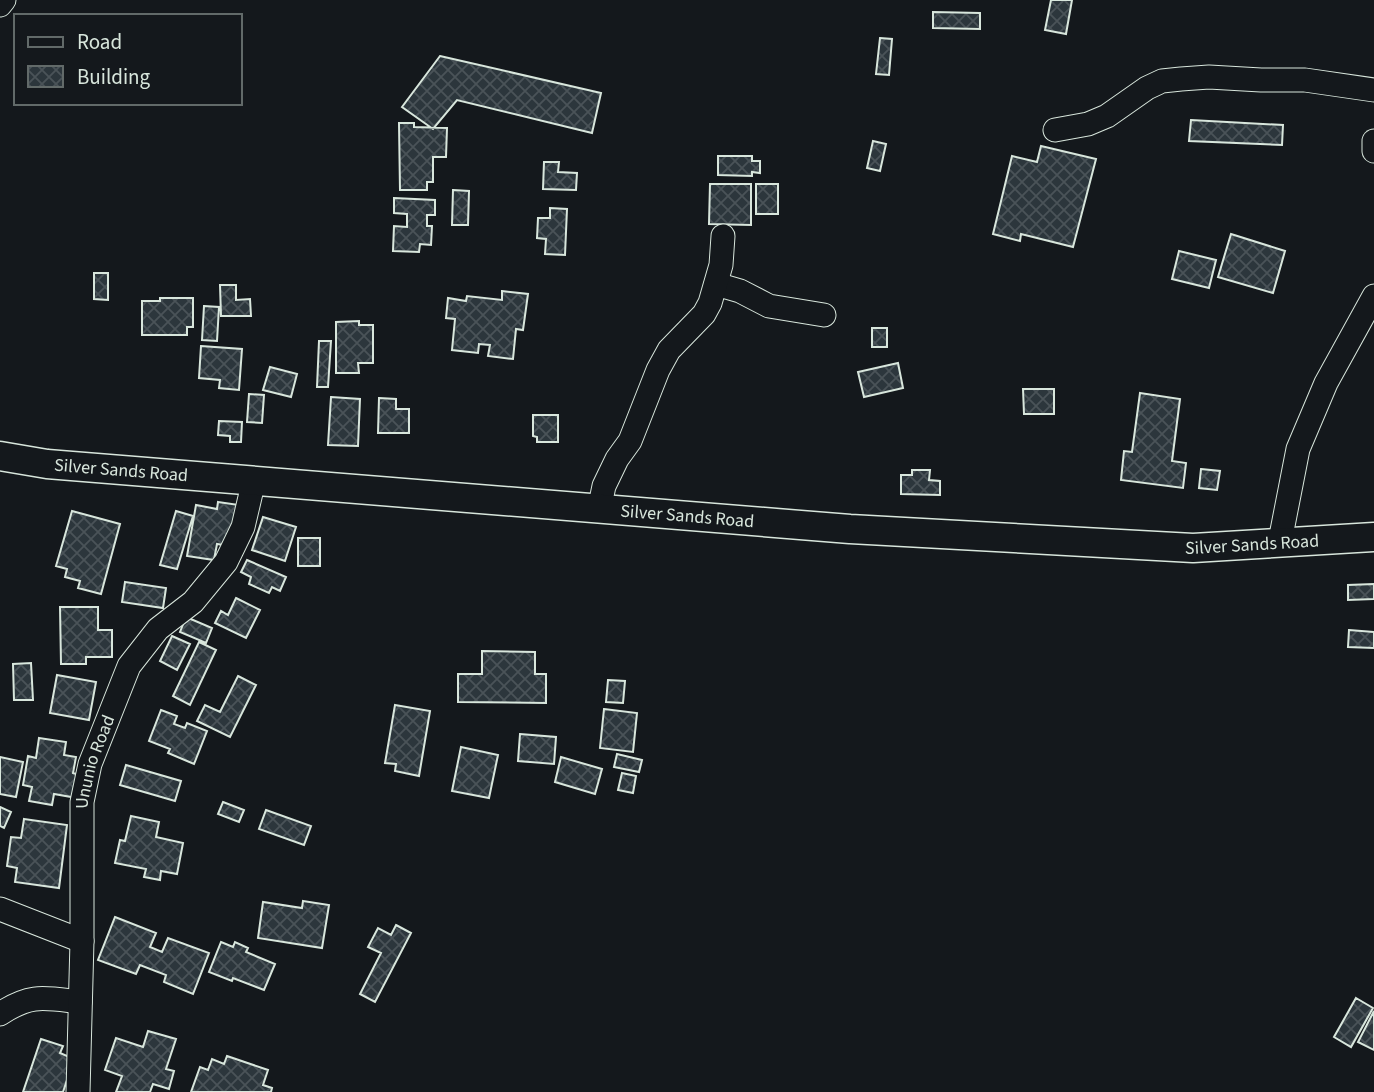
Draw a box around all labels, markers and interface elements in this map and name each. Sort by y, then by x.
legend [14,14,242,105]
text: Road [77,27,122,57]
text: Building [77,62,151,92]
street label: Silver Sands Road [53,453,189,488]
street label: Silver Sands Road [619,498,755,534]
street label: Silver Sands Road [1184,528,1320,561]
street label: Ununio Road [70,711,121,809]

